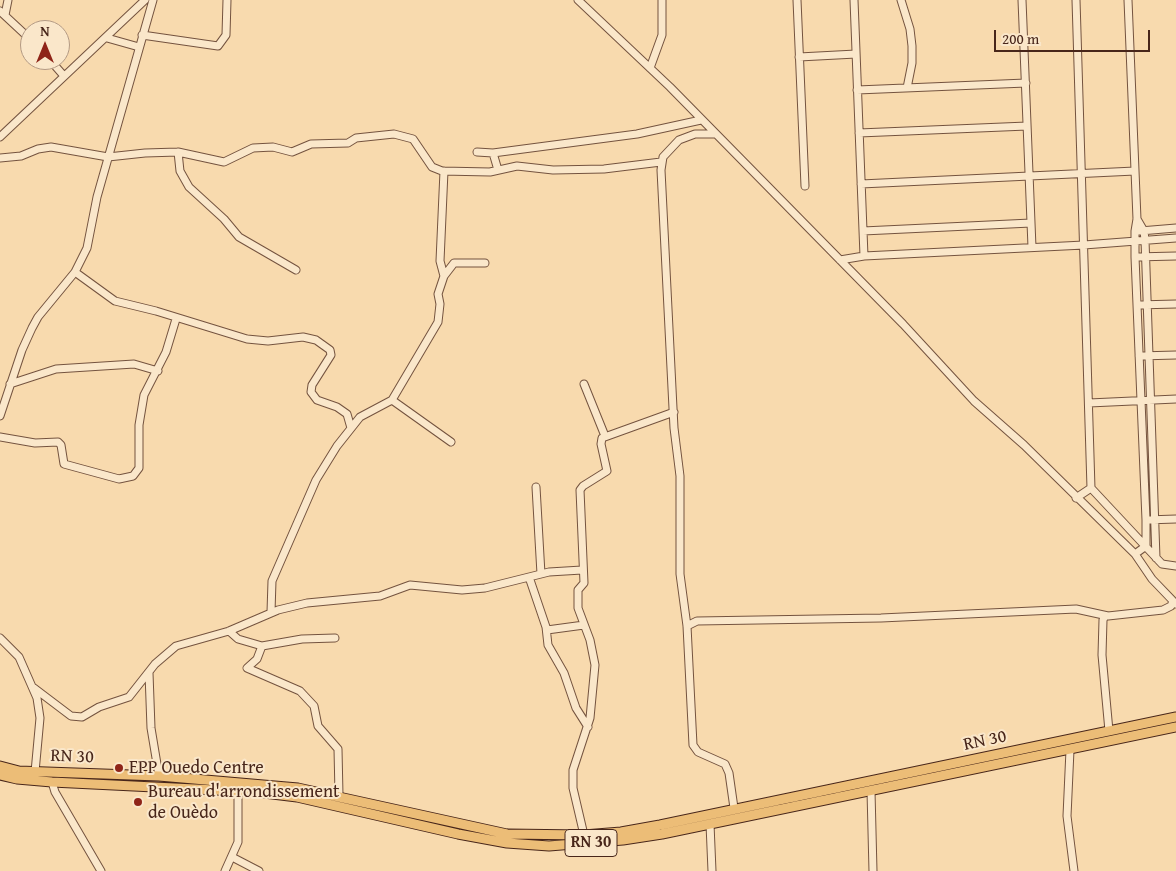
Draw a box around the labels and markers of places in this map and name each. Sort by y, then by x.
place label: EPP Ouedo Centre [129,757,264,779]
marker: EPP Ouedo Centre [113,762,125,774]
place label: Bureau d'arrondissement de Ouèdo [148,781,339,824]
marker: Bureau d'arrondissement de Ouèdo [132,796,144,808]

